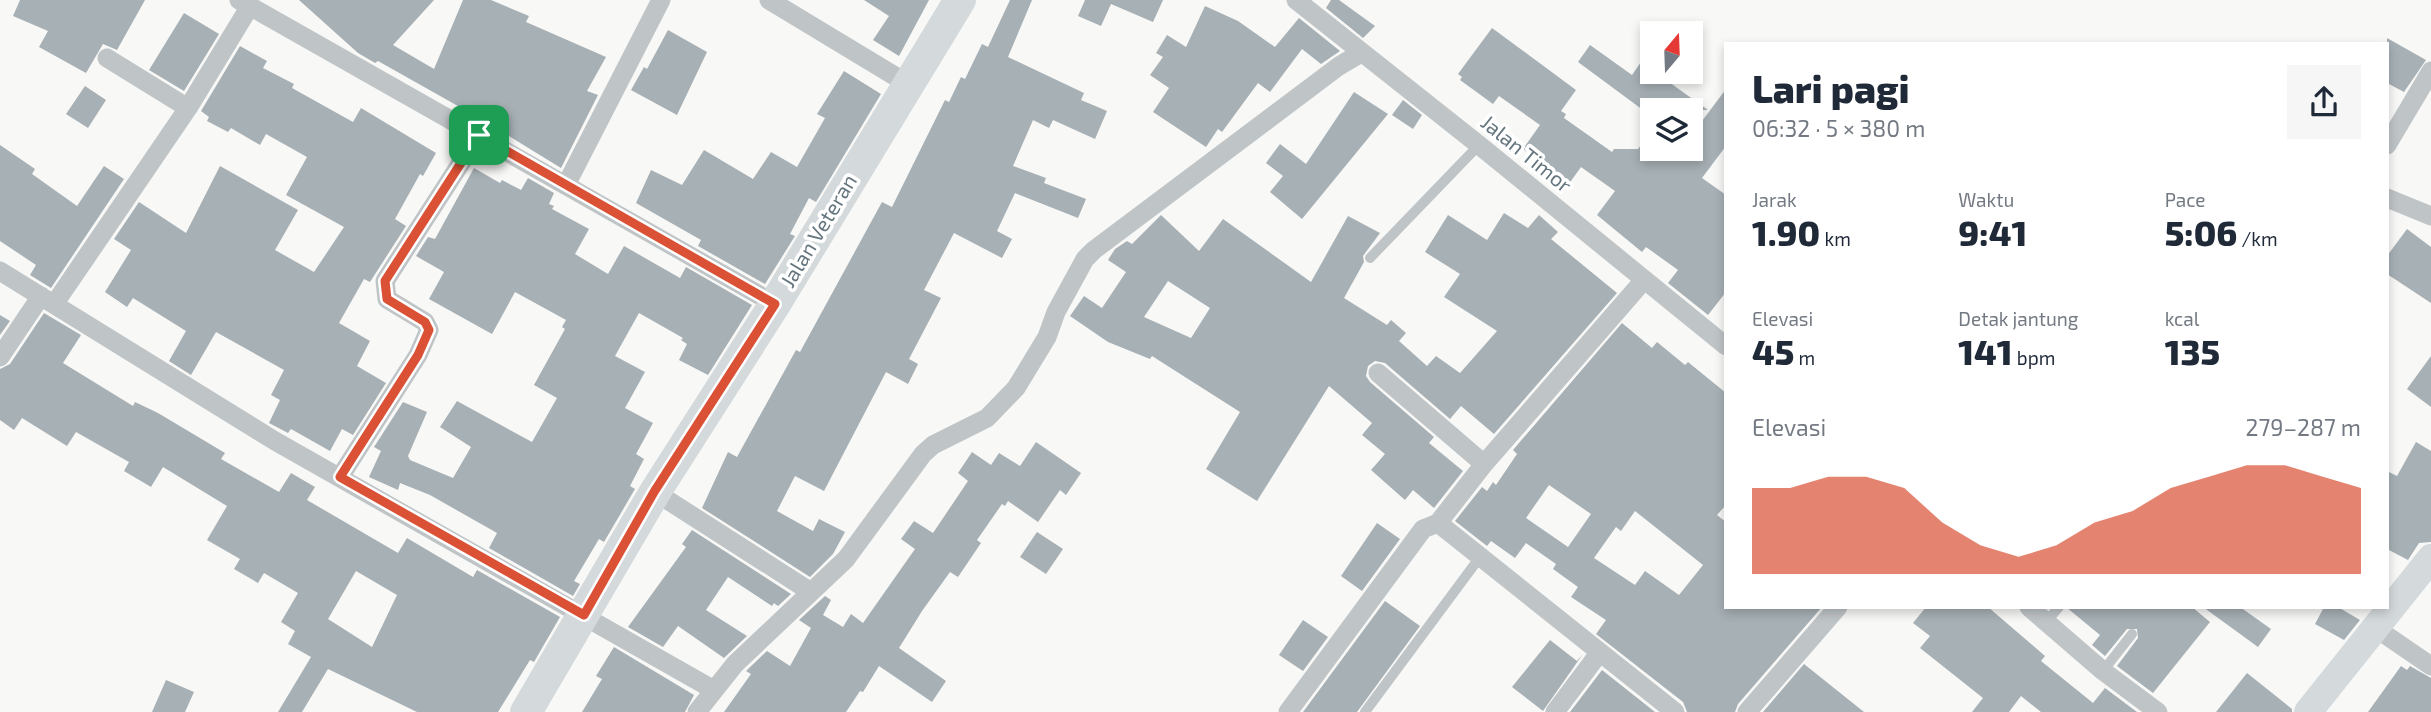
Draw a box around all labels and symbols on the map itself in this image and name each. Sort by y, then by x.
north arrow [1640,21,1703,84]
pin [449,105,509,165]
street label: Jalan Timor [1477,109,1578,197]
street label: Jalan Veteran [774,169,861,291]

